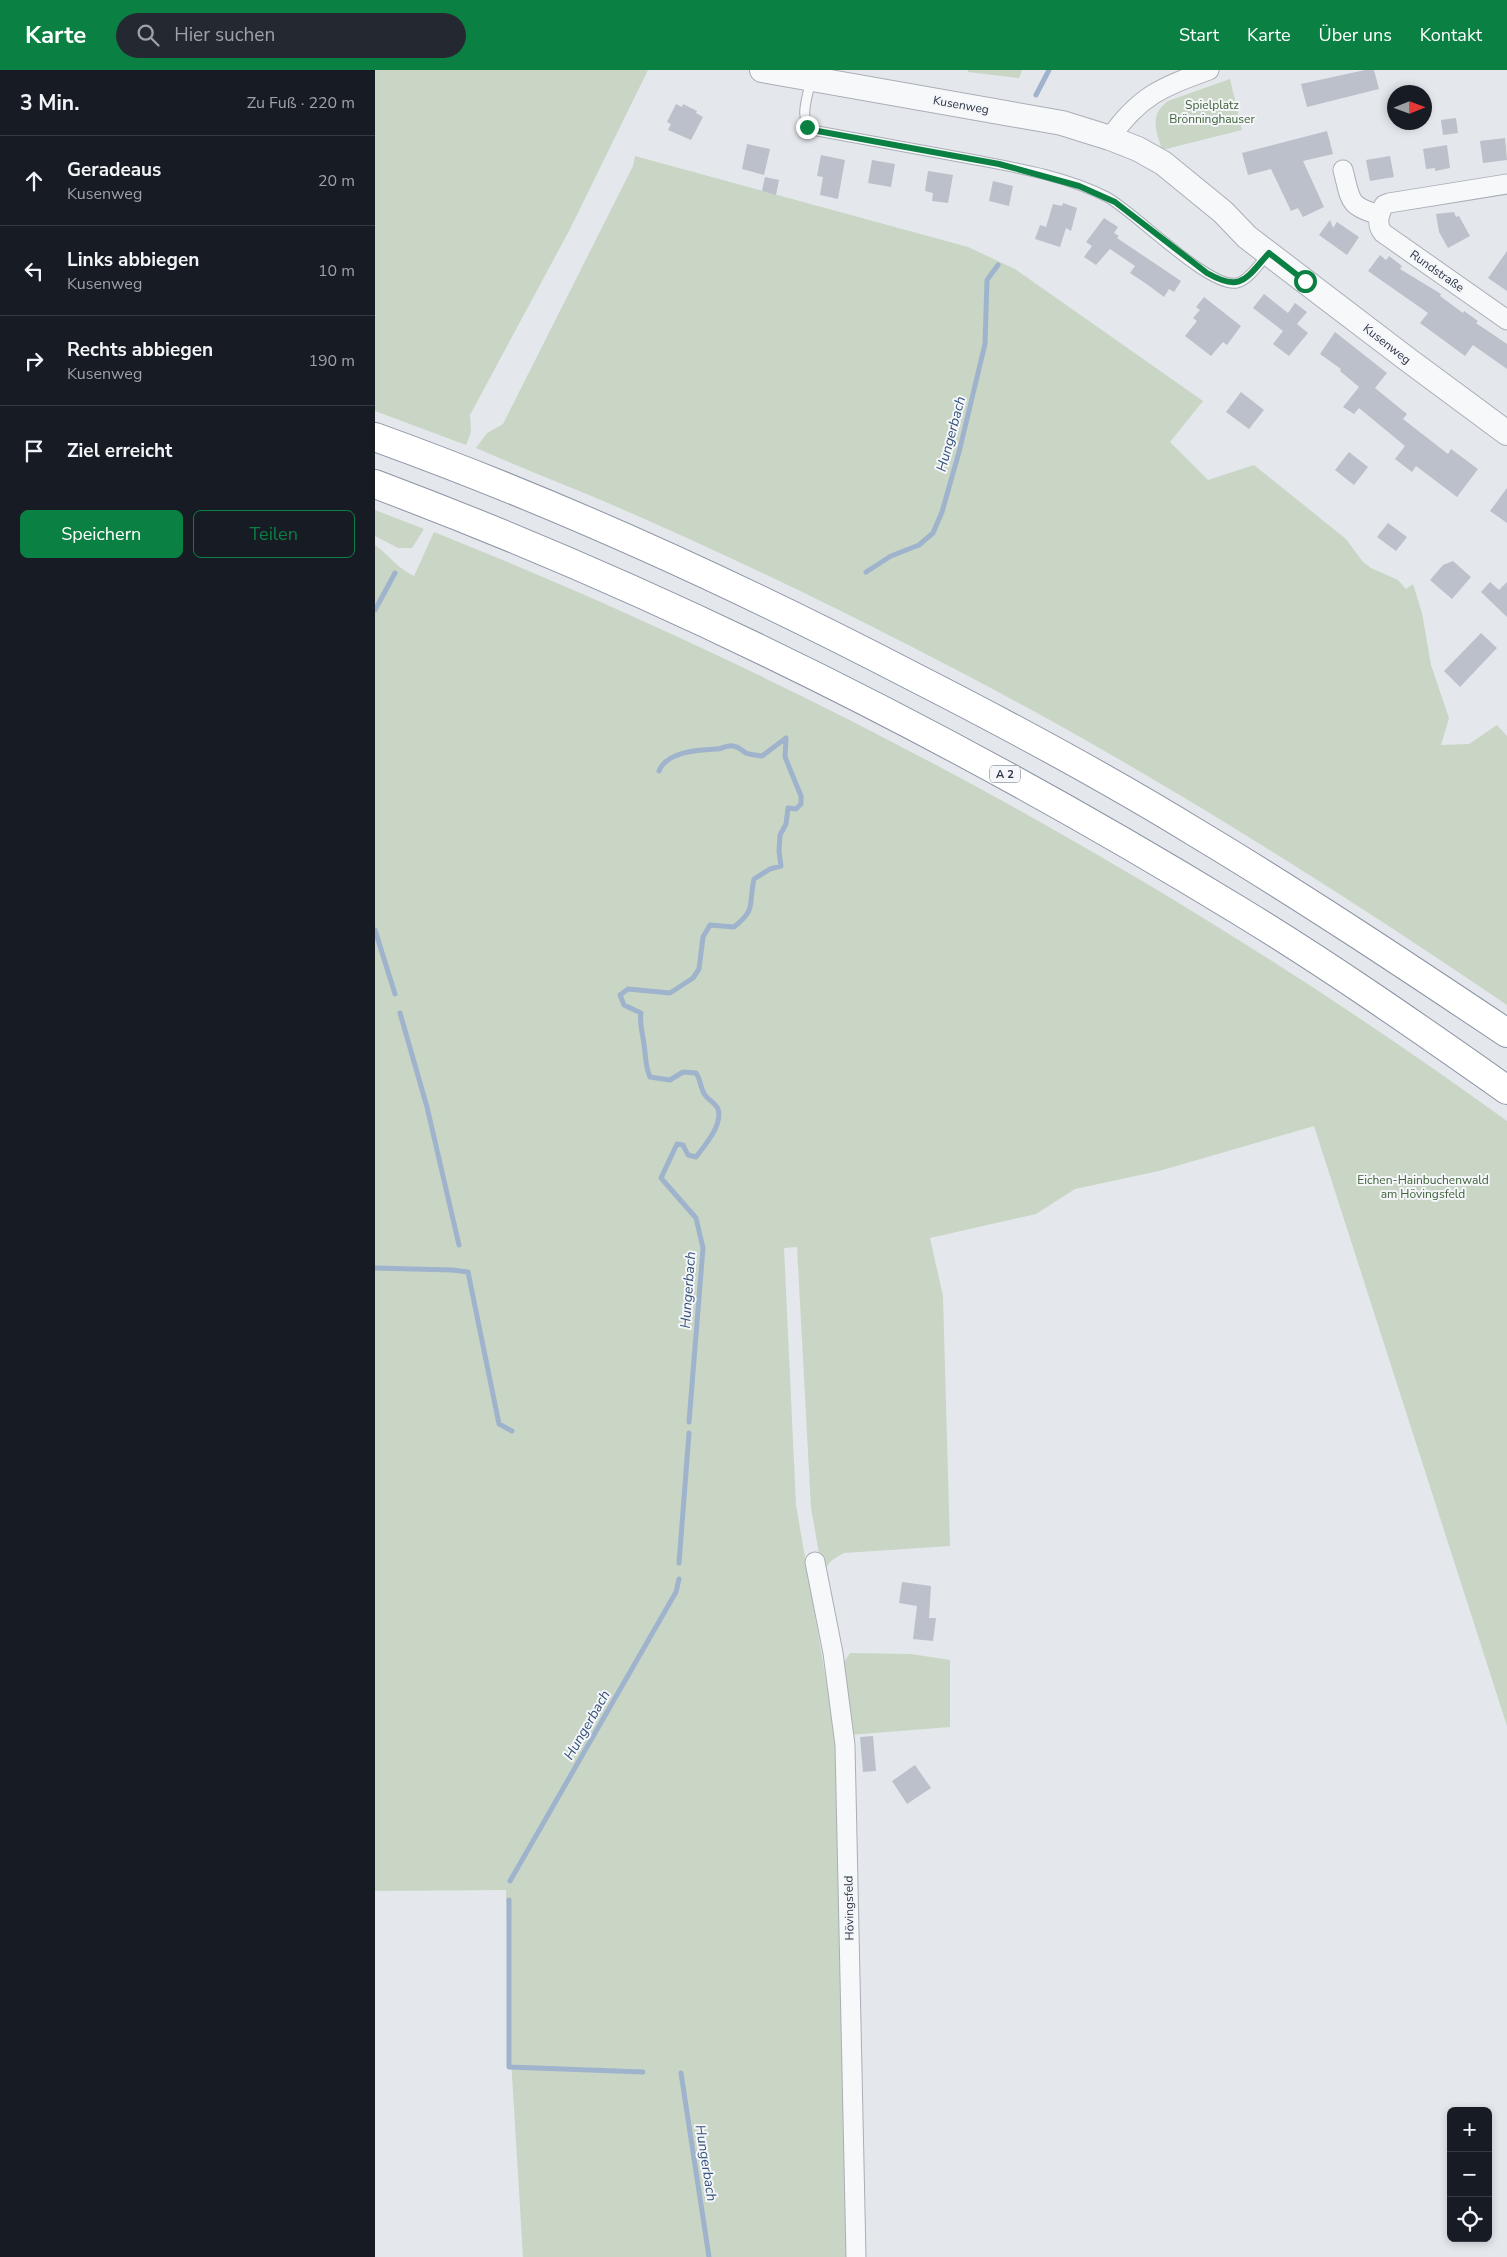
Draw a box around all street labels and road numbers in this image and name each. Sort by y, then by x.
street label: Kusenweg [932,92,990,118]
street label: Rundstraße [1407,246,1467,296]
street label: Kusenweg [1360,320,1414,368]
road number: A 2 [990,766,1020,782]
street label: Hövingsfeld [840,1875,858,1941]

